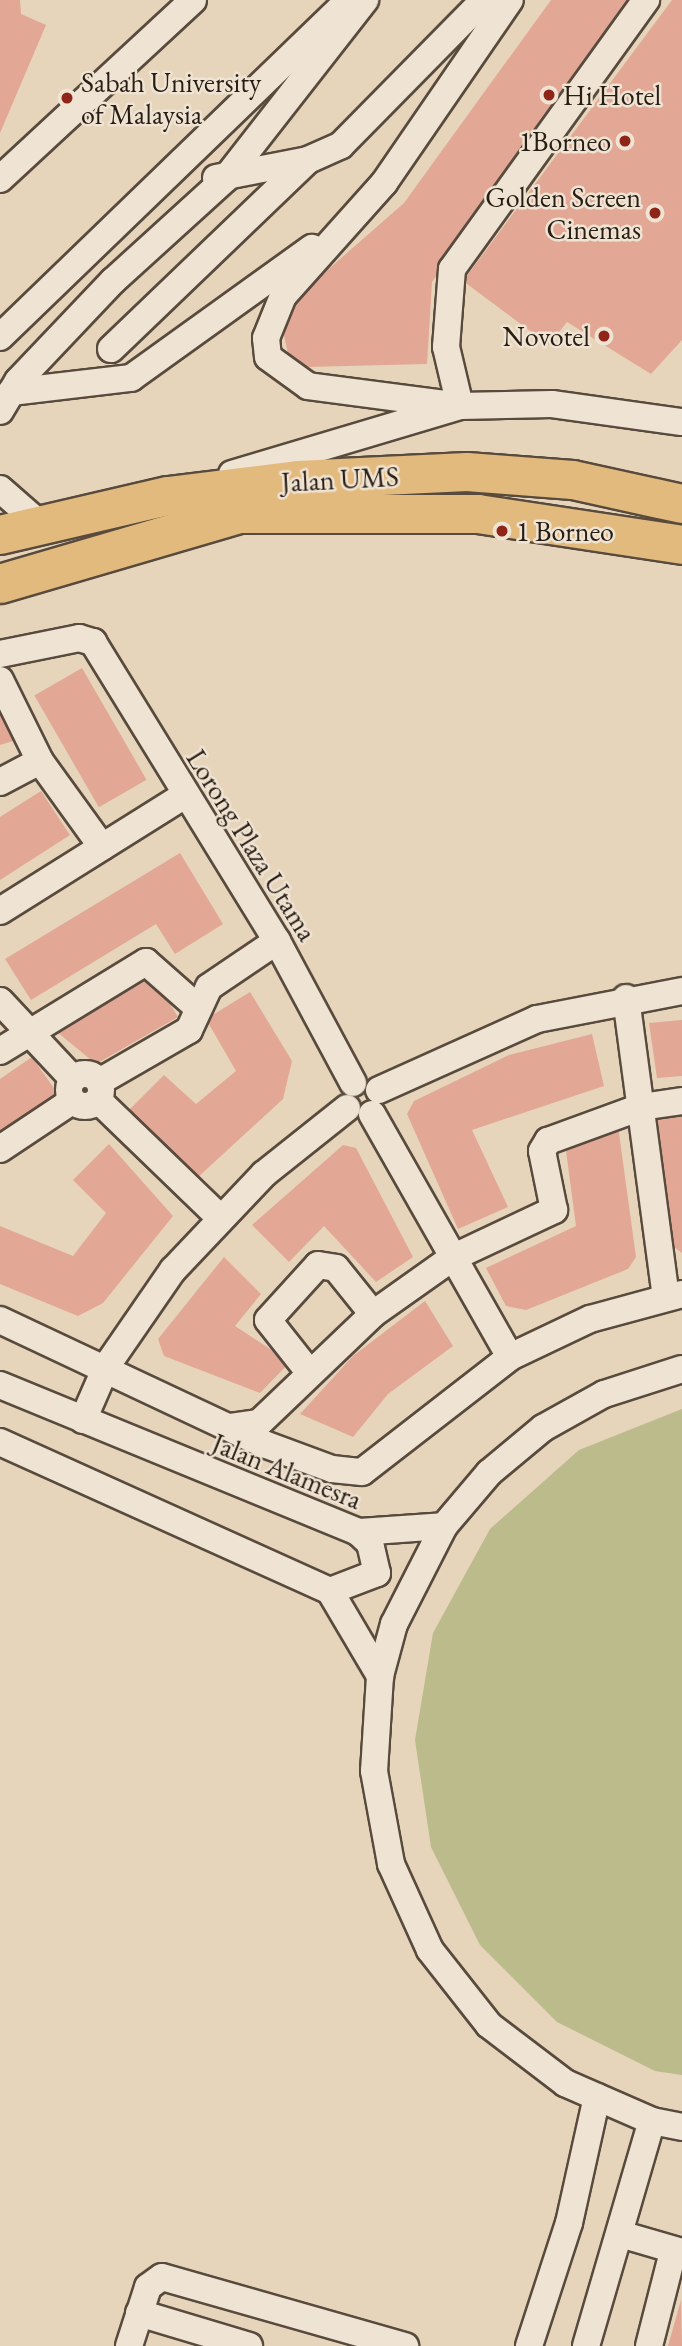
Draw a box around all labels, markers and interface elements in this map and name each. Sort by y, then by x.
place label: Sabah University of Malaysia [81,65,261,131]
place label: Hi Hotel [563,78,661,112]
marker: Hi Hotel [541,87,557,103]
marker: Sabah University of Malaysia [59,90,75,106]
place label: 1Borneo [519,124,611,158]
marker: 1Borneo [617,133,633,149]
place label: Golden Screen Cinemas [485,180,641,246]
marker: Golden Screen Cinemas [647,205,663,221]
place label: Novotel [503,319,590,353]
marker: Novotel [596,328,612,344]
street label: Jalan UMS [280,459,400,499]
place label: 1 Borneo [516,514,614,548]
marker: 1 Borneo [494,523,510,539]
street label: Lorong Plaza Utama [180,743,324,947]
street label: Jalan Alamesra [207,1426,367,1516]

